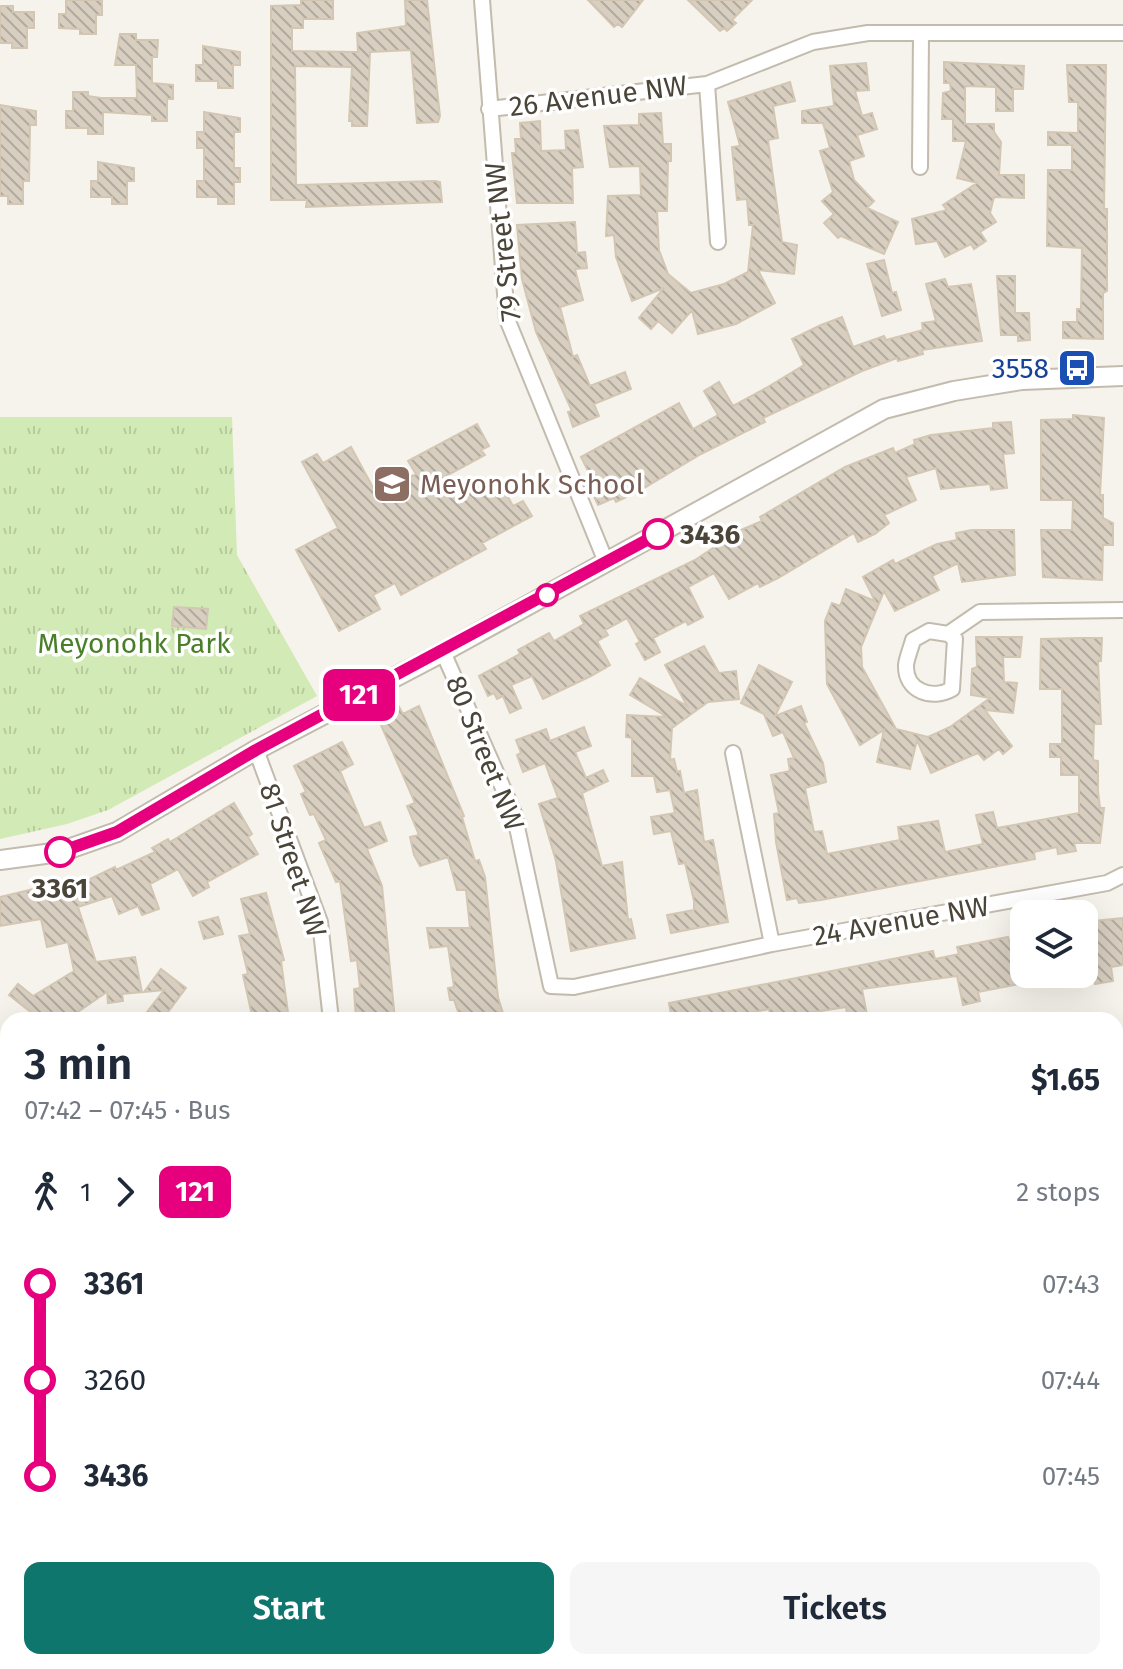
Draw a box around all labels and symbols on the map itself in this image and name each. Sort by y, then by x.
street label: 26 Avenue NW [507,69,689,123]
street label: 79 Street NW [478,161,528,323]
bus stop icon: 3558 [1056,347,1098,389]
place label: 3558 [992,352,1049,385]
school or university icon: Meyonohk School [371,463,413,505]
place label: Meyonohk School [420,468,644,501]
place label: 3436 [679,518,740,551]
marker: 3436 [643,519,673,549]
unlabelled marker [536,584,558,606]
park label: Meyonohk Park [38,627,231,660]
line badge: 121 [313,669,405,721]
street label: 80 Street NW [439,671,531,835]
street label: 81 Street NW [253,779,333,941]
marker: 3361 [45,837,75,867]
place label: 3361 [31,872,88,905]
street label: 24 Avenue NW [810,889,992,953]

